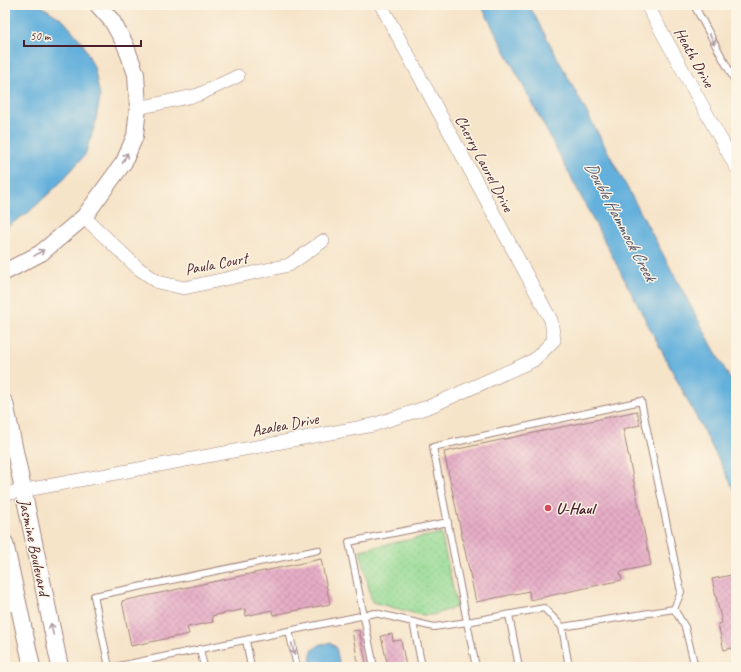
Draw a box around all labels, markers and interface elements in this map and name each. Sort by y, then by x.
scale bar [24,22,141,48]
street label: Heath Drive [669,24,720,93]
text: 50 m [30,28,52,44]
one-way arrow [709,33,717,45]
street label: Cherry Laurel Drive [450,112,519,217]
one-way arrow [122,152,129,164]
water label: Double Hammock Creek [580,158,662,287]
street label: Paula Court [183,248,252,280]
one-way arrow [33,249,45,257]
street label: Azalea Drive [250,408,322,441]
street label: Jasmine Boulevard [14,496,55,600]
place label: U-Haul [556,499,597,519]
marker: U-Haul [543,503,553,513]
one-way arrow [48,623,56,636]
one-way arrow [290,642,298,655]

